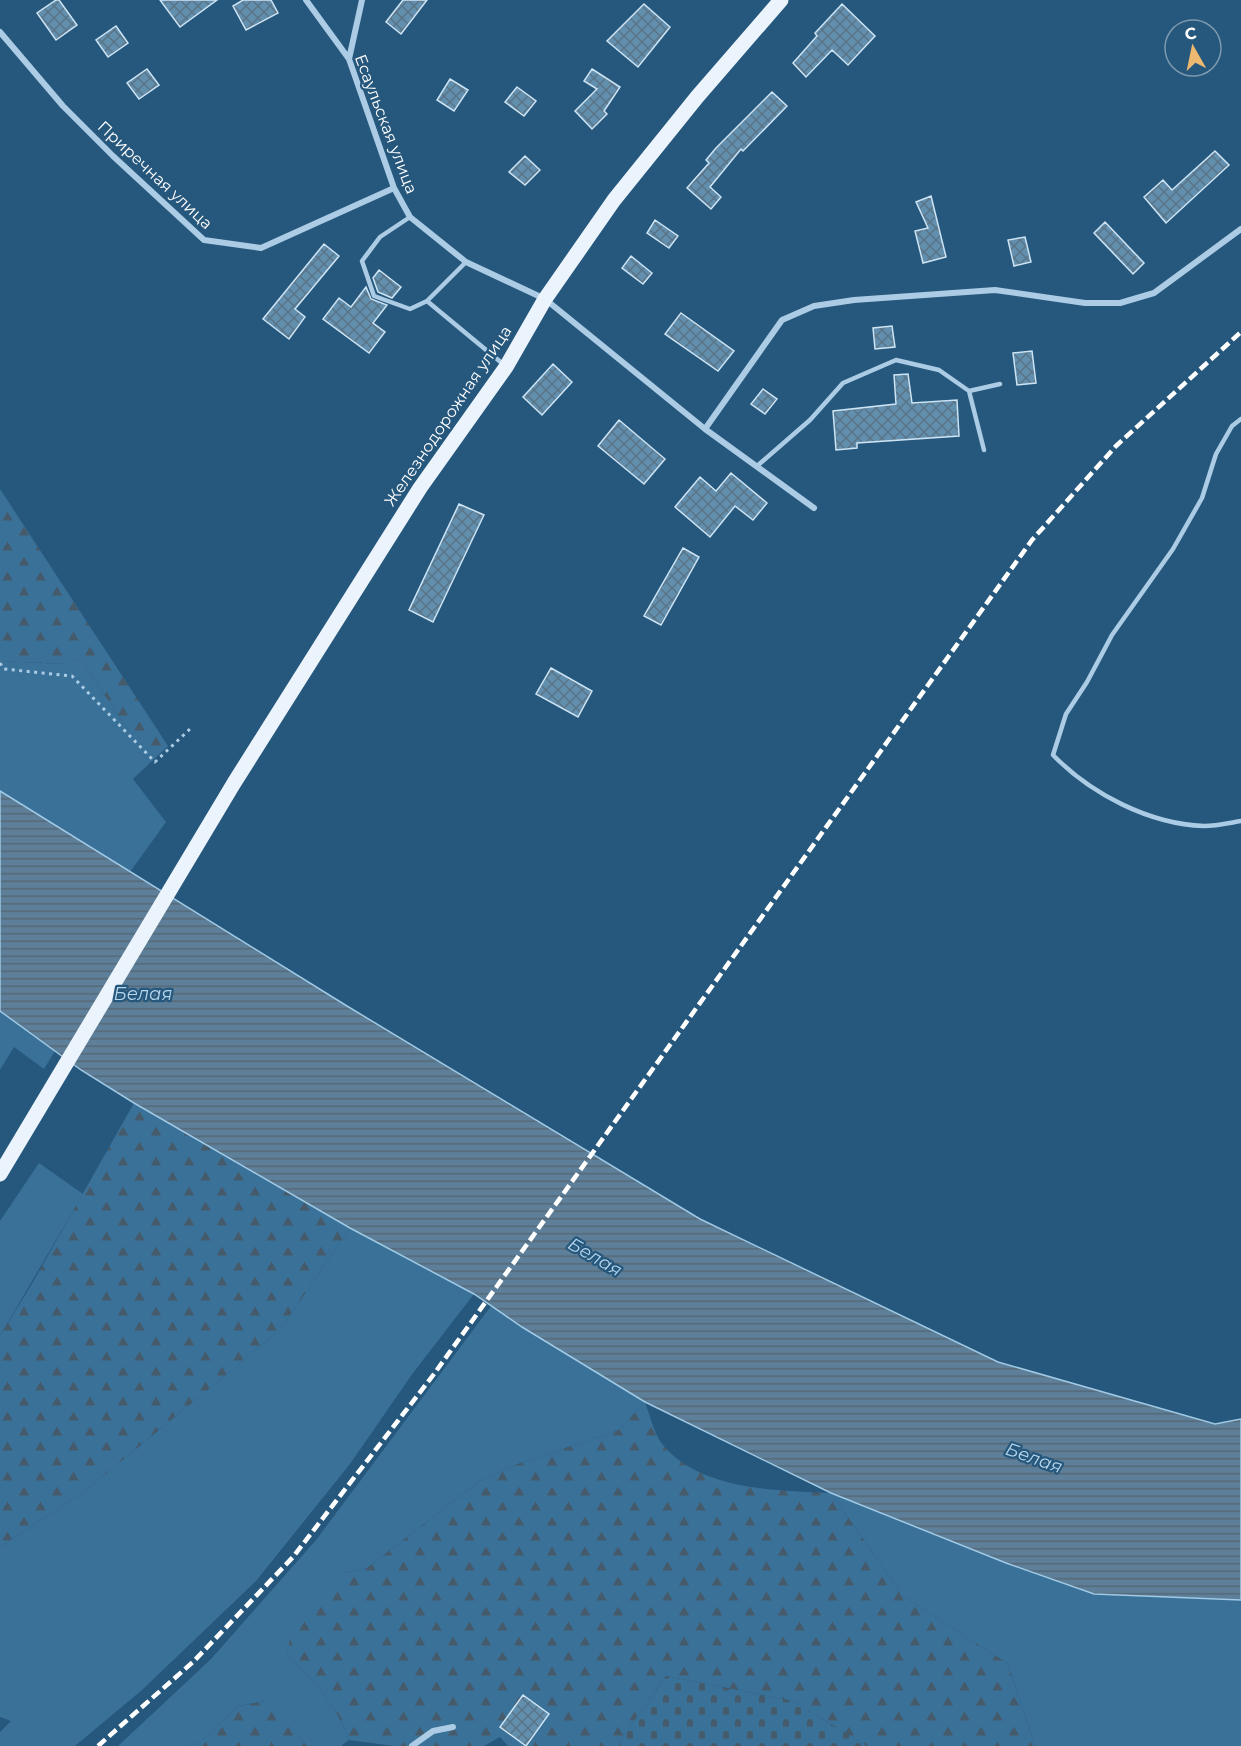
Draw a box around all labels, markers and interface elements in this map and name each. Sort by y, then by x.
north arrow [1163,18,1223,78]
text: С [1184,23,1198,44]
street label: Есаульская улица [351,52,421,196]
street label: Приречная улица [94,117,216,233]
street label: Железнодорожная улица [380,322,516,510]
water label: Белая [114,983,172,1005]
water label: Белая [564,1233,626,1281]
water label: Белая [1003,1438,1065,1478]

